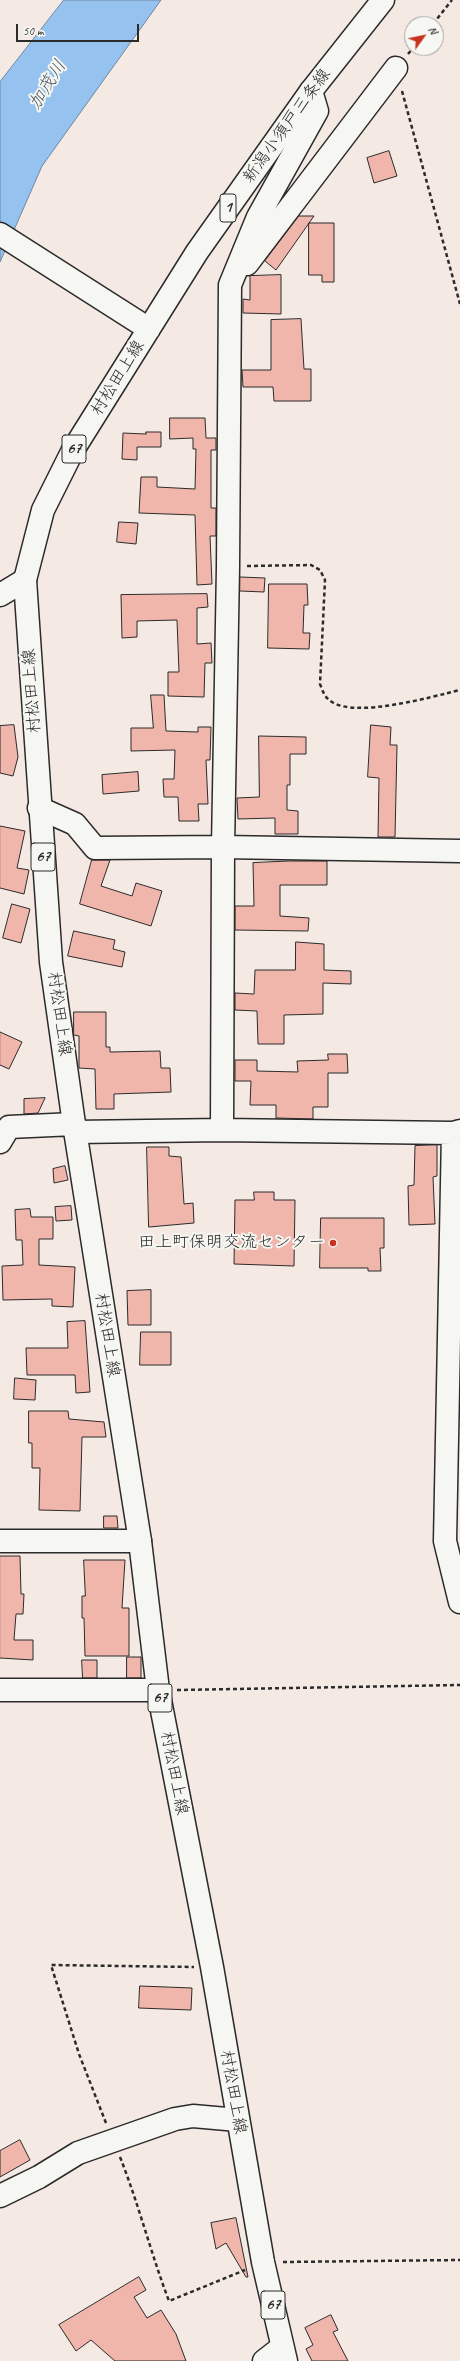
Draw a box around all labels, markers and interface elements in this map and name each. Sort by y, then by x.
scale bar [18,16,141,42]
north arrow [404,16,444,56]
text: 50 m [23,23,43,39]
text: N [425,23,441,37]
water label: 加茂川 [25,56,71,114]
street label: 新潟小須戸三条線 [239,65,335,187]
road number: 1 [220,194,236,222]
street label: 村松田上線 [87,337,149,419]
road number: 67 [62,435,86,463]
street label: 村松田上線 [19,648,45,734]
road number: 67 [31,843,55,871]
street label: 村松田上線 [43,970,75,1058]
place label: 田上町保明交流センター [138,1233,325,1253]
marker: 田上町保明交流センター [328,1238,338,1248]
street label: 村松田上線 [90,1291,124,1379]
road number: 67 [148,1684,172,1712]
street label: 村松田上線 [156,1729,192,1817]
street label: 村松田上線 [216,2048,250,2136]
road number: 67 [261,2291,285,2319]

